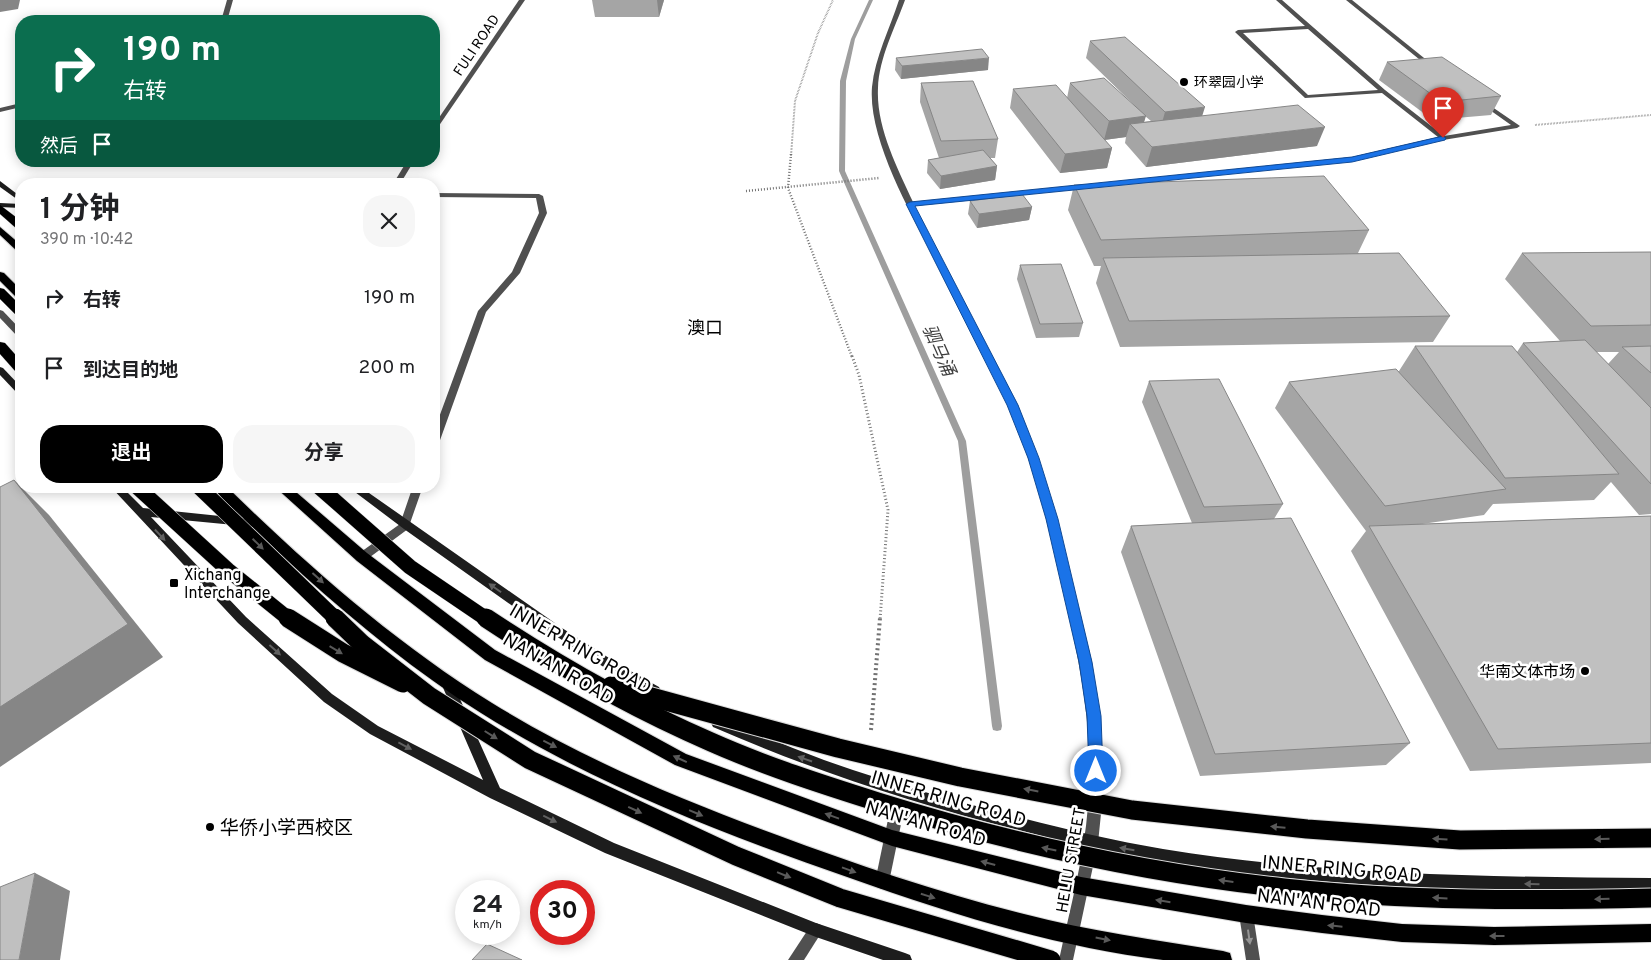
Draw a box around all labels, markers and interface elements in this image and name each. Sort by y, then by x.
street label: FULI ROAD [451,12,504,80]
text: 190 m [123,29,221,73]
icon: right [40,35,105,100]
place label: 环翠园小学 [1194,75,1264,92]
marker: 环翠园小学 [1178,76,1190,88]
text: 右转 [123,79,167,106]
pin [1422,87,1464,138]
icon: arrive [1429,94,1457,122]
icon: arrive [88,130,116,158]
text: 然后 [40,135,78,159]
text: 1 分钟 [40,192,120,229]
button: close [363,195,415,247]
text: 390 m · 10:42 [40,230,133,250]
icon: right [40,284,68,312]
text: 190 m [364,286,415,310]
text: 右转 [83,289,121,313]
district label: 澳口 [687,318,723,341]
water label: 驷马涌 [916,321,960,382]
icon: arrive [40,354,68,382]
text: 200 m [359,356,415,380]
text: 到达目的地 [83,359,178,383]
button: 退出 [40,425,223,483]
button: 分享 [233,425,415,483]
one-way arrow [154,529,166,541]
one-way arrow [252,538,264,550]
place label: Xichang Interchange [184,566,270,604]
one-way arrow [312,573,325,584]
marker: Xichang Interchange [168,577,180,589]
one-way arrow [488,583,502,593]
street label: INNER RING ROAD [505,599,655,700]
street label: NAN'AN ROAD [498,628,618,711]
one-way arrow [268,644,280,656]
one-way arrow [329,645,342,654]
place label: 华南文体市场 [1479,663,1575,683]
marker: 华南文体市场 [1579,665,1591,677]
one-way arrow [485,731,498,740]
one-way arrow [542,740,557,748]
one-way arrow [398,742,412,750]
position arrow [1069,744,1121,796]
one-way arrow [673,755,687,763]
one-way arrow [797,755,812,762]
street label: INNER RING ROAD [868,766,1029,834]
one-way arrow [1022,786,1038,794]
street label: NAN'AN ROAD [862,796,989,854]
street label: HELIU STREET [1053,806,1091,914]
one-way arrow [628,807,642,815]
one-way arrow [689,810,703,818]
one-way arrow [824,812,839,820]
one-way arrow [543,816,557,824]
place label: 华侨小学西校区 [220,817,353,841]
marker: 华侨小学西校区 [204,821,216,833]
one-way arrow [1270,822,1286,830]
one-way arrow [1432,835,1448,843]
one-way arrow [1594,835,1610,843]
one-way arrow [1041,845,1056,853]
one-way arrow [1119,845,1134,853]
street label: INNER RING ROAD [1261,851,1423,889]
one-way arrow [980,859,995,867]
one-way arrow [841,867,856,874]
one-way arrow [777,872,791,880]
one-way arrow [1217,876,1233,884]
speed limit sign: 30 [530,880,595,945]
one-way arrow [1524,880,1540,888]
street label: NAN'AN ROAD [1255,884,1382,923]
text: 24 [472,890,503,922]
one-way arrow [921,892,936,900]
one-way arrow [1432,894,1448,902]
one-way arrow [1594,895,1610,903]
one-way arrow [1155,897,1171,905]
text: km/h [473,917,502,933]
one-way arrow [1327,921,1343,929]
one-way arrow [1246,930,1254,946]
one-way arrow [1489,932,1505,940]
one-way arrow [1095,936,1111,944]

